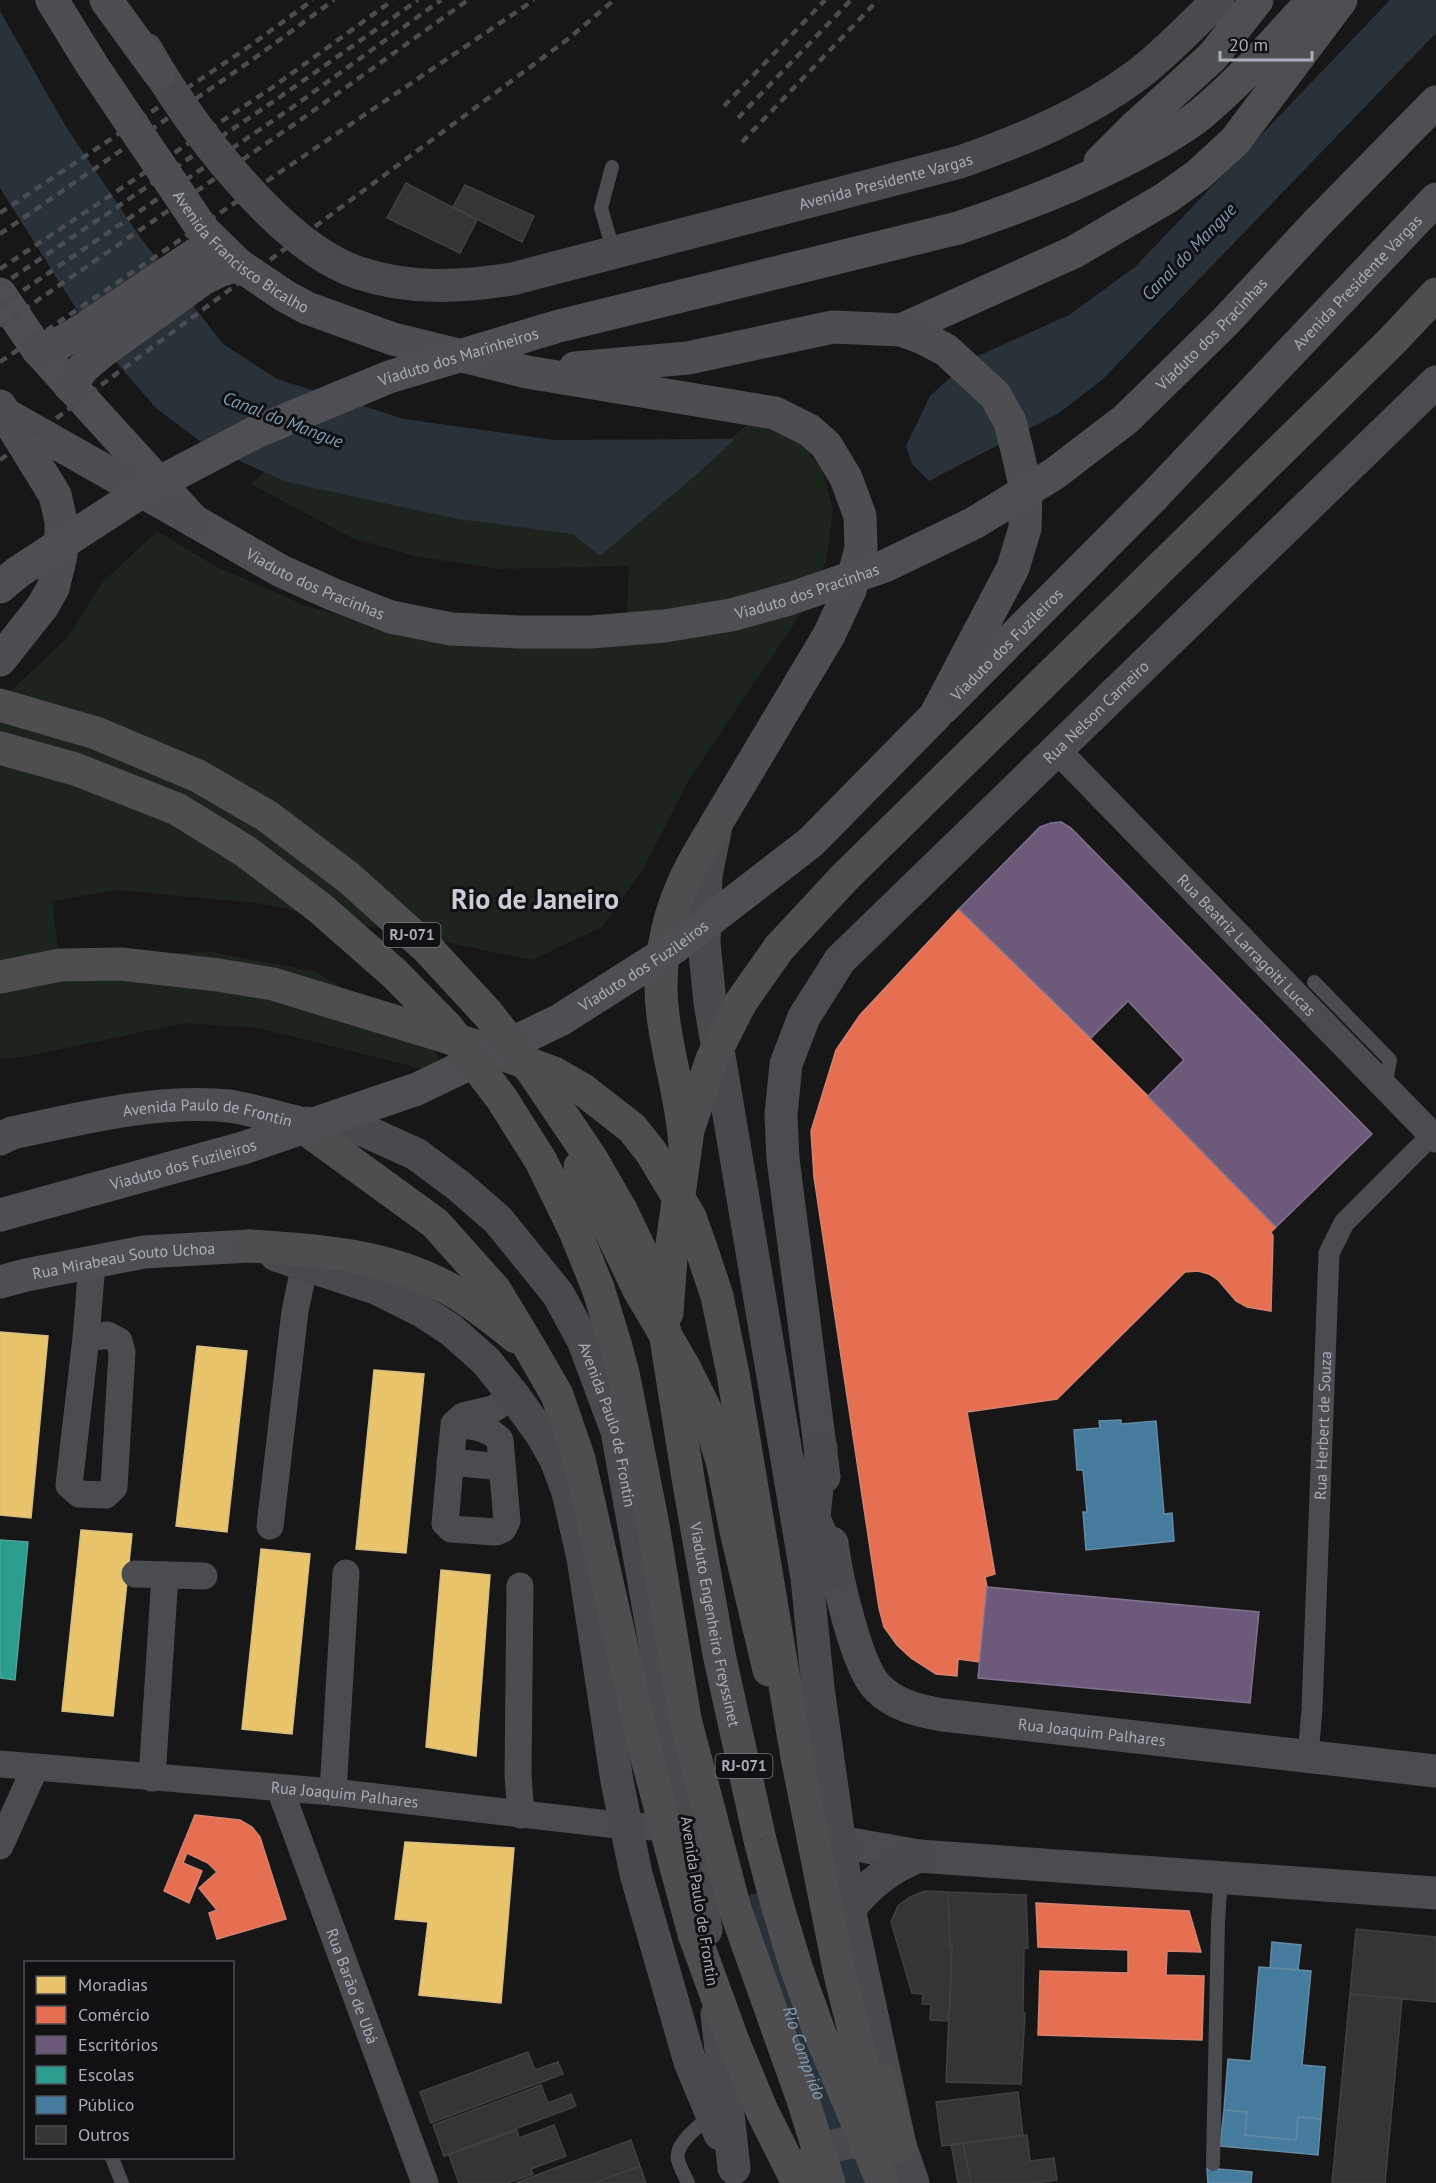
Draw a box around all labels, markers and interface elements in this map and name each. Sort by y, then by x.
scale bar [1220,24,1312,62]
text: 20 m [1229,33,1268,56]
street label: Avenida Presidente Vargas [796,148,975,214]
street label: Avenida Francisco Bicalho [169,186,313,317]
water label: Canal do Mangue [1136,198,1241,305]
street label: Avenida Presidente Vargas [1288,210,1426,354]
street label: Viaduto dos Pracinhas [1151,273,1271,395]
street label: Viaduto dos Marinheiros [374,323,541,391]
water label: Canal do Mangue [220,386,347,453]
street label: Viaduto dos Pracinhas [242,543,388,624]
street label: Viaduto dos Pracinhas [732,559,882,624]
street label: Viaduto dos Fuzileiros [945,583,1067,706]
street label: Rua Nelson Carneiro [1039,656,1153,768]
street label: Rua Beatriz Larragoiti Lucas [1173,870,1321,1020]
district label: Rio de Janeiro [451,880,619,917]
street label: Viaduto dos Fuzileiros [574,915,712,1016]
road number: RJ-071 [384,923,440,947]
street label: Avenida Paulo de Frontin [121,1094,295,1131]
street label: Viaduto dos Fuzileiros [107,1134,259,1194]
street label: Rua Mirabeau Souto Uchoa [31,1238,216,1284]
street label: Avenida Paulo de Frontin [575,1339,640,1509]
street label: Rua Herbert de Souza [1310,1351,1335,1500]
street label: Viaduto Engenheiro Freyssinet [686,1519,745,1729]
street label: Rua Joaquim Palhares [1017,1714,1167,1750]
road number: RJ-071 [716,1754,772,1778]
street label: Rua Joaquim Palhares [270,1777,420,1812]
street label: Avenida Paulo de Frontin [677,1815,723,1987]
street label: Rua Barão de Ubá [322,1925,383,2047]
legend [24,1961,234,2159]
text: Moradias [78,1973,148,1996]
text: Comércio [78,2003,150,2026]
water label: Rio Comprido [778,2003,832,2103]
text: Escritórios [78,2033,158,2056]
text: Escolas [78,2063,134,2086]
text: Público [78,2093,134,2116]
text: Outros [78,2123,129,2146]

